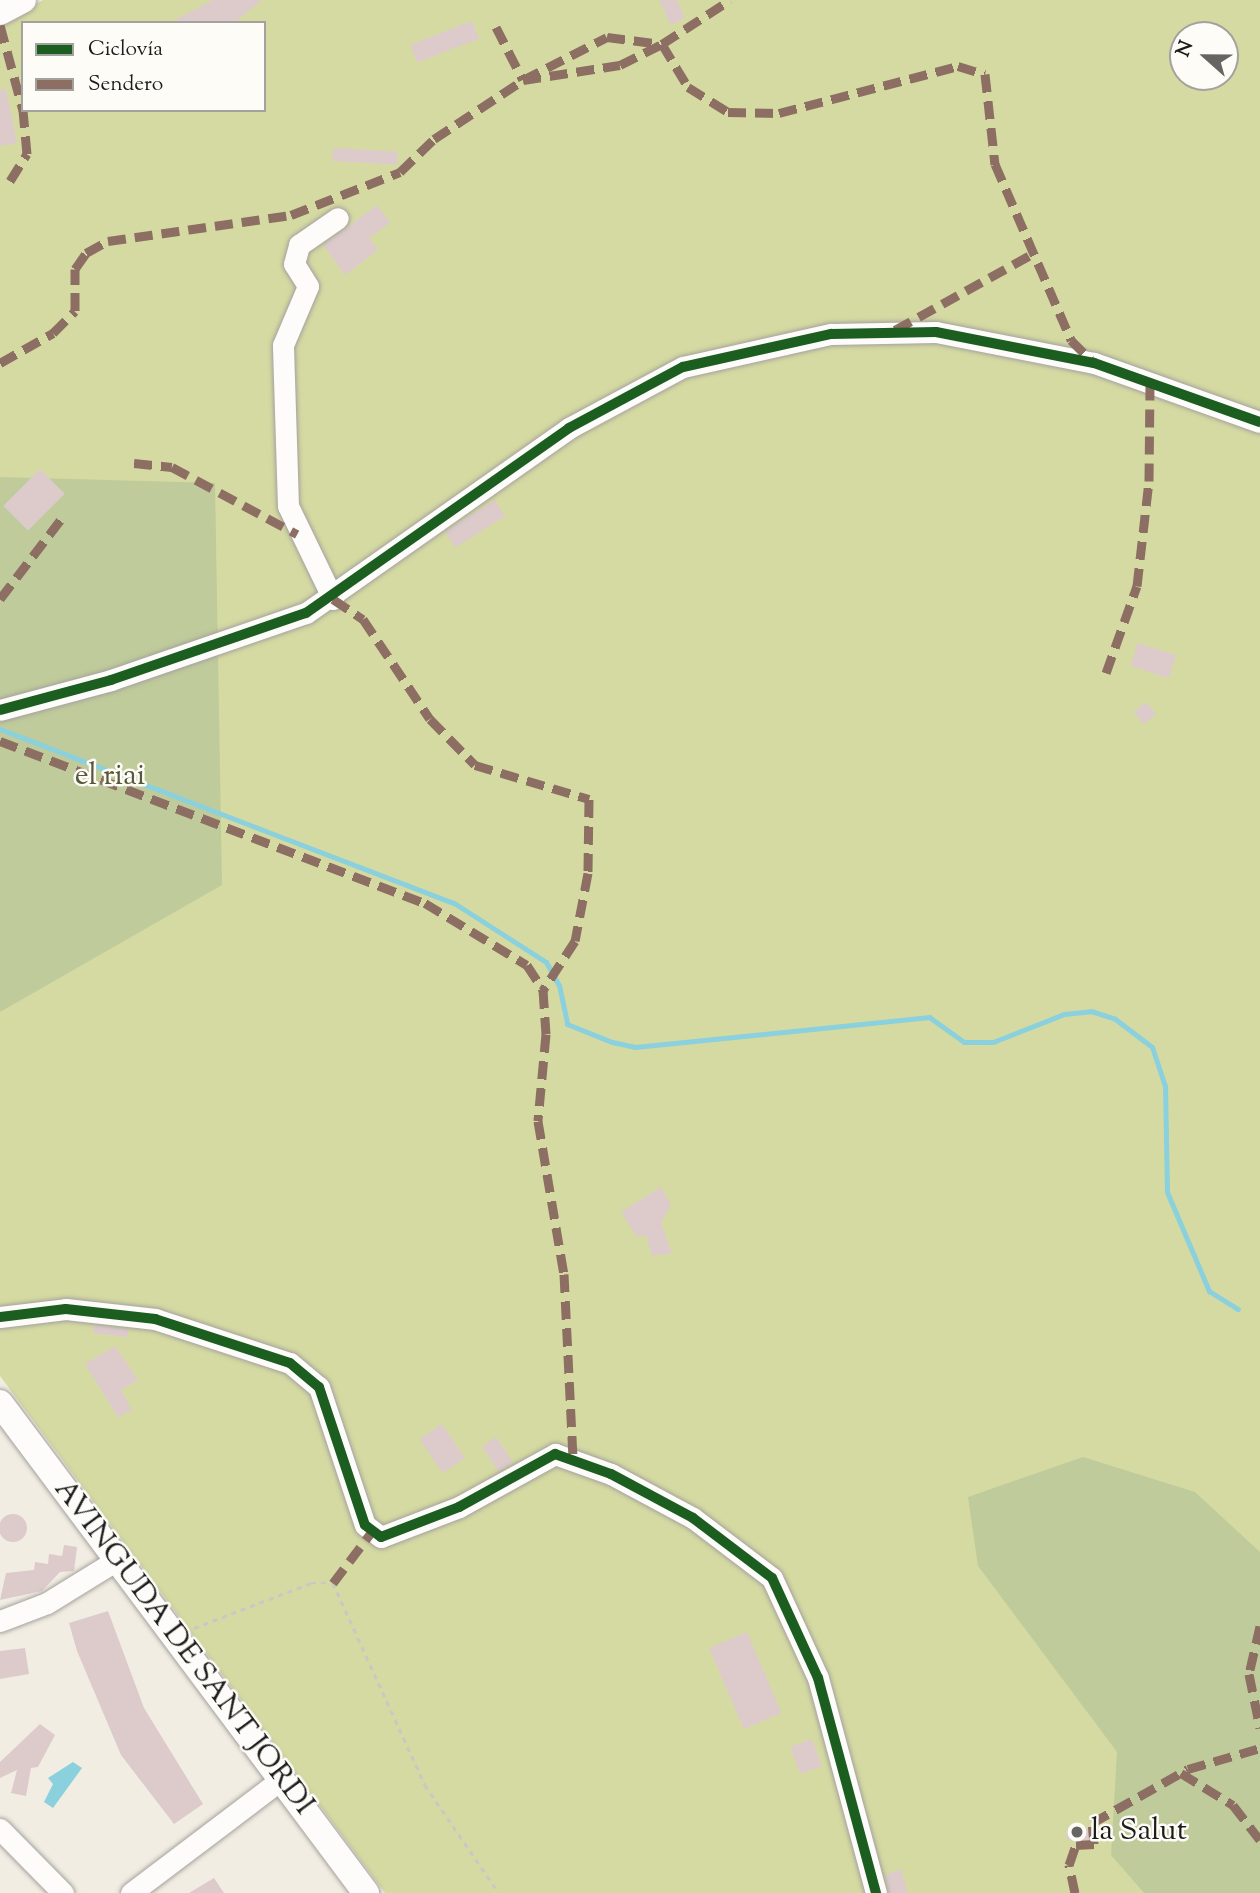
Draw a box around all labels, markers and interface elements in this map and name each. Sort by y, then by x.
legend [21,21,266,112]
north arrow [1169,21,1239,91]
text: Ciclovía [88,35,163,65]
text: N [1170,37,1201,61]
text: Sendero [88,70,163,100]
park label: el riai [75,759,145,795]
street label: AVINGUDA DE SANT JORDI [45,1473,321,1823]
place label: la Salut [1091,1814,1187,1850]
marker: la Salut [1069,1824,1085,1840]

